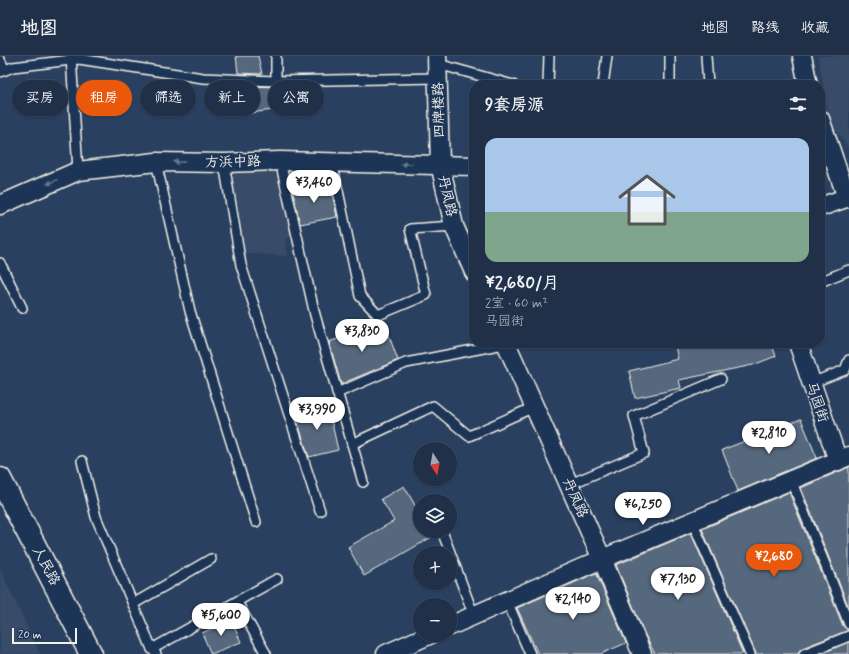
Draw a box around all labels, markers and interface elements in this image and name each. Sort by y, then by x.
text: 地图 [20,16,58,41]
text: 地图 [701,19,729,37]
text: 路线 [751,19,779,37]
text: 收藏 [801,19,829,37]
chip: 买房 [12,80,68,116]
chip: 租房 [76,80,132,116]
chip: 筛选 [140,80,196,116]
chip: 新上 [204,80,260,116]
chip: 公寓 [268,80,324,116]
street label: 四牌楼路 [430,82,448,138]
icon: filters [787,93,809,115]
text: 9套房源 [485,94,544,116]
street label: 方浜中路 [205,153,261,171]
one-way arrow [172,159,185,165]
one-way arrow [401,160,413,167]
icon: home [611,164,683,236]
pin: ¥3,460 [281,170,347,204]
text: ¥3,460 [295,174,333,191]
street label: 丹凤路 [434,174,460,218]
one-way arrow [46,179,58,185]
text: ¥2,680/月 [485,272,559,294]
text: 2室 · 60 m² [485,295,548,312]
text: 马园街 [485,313,524,330]
pin: ¥3,830 [329,319,395,353]
text: ¥3,830 [344,323,380,340]
street label: 马园街 [802,379,832,425]
pin: ¥3,990 [284,397,350,431]
text: ¥3,990 [298,401,336,418]
pin: ¥2,810 [736,421,802,455]
text: ¥2,810 [751,425,787,442]
north arrow [413,442,457,486]
map controls [413,442,457,642]
street label: 丹凤路 [558,475,592,521]
pin: ¥6,250 [610,492,676,526]
button: layers [413,494,457,538]
text: ¥6,250 [624,496,662,513]
street label: 人民路 [28,543,64,589]
pin: ¥2,680 [741,544,807,578]
button: + [413,546,457,590]
text: ¥2,680 [755,548,793,565]
pin: ¥7,130 [645,567,711,601]
text: ¥7,130 [660,571,696,588]
pin: ¥2,140 [540,587,606,621]
text: ¥2,140 [554,591,592,608]
button: − [413,598,457,642]
pin: ¥5,600 [188,603,254,637]
text: ¥5,600 [201,607,241,624]
scale bar [12,626,77,645]
text: 20 m [18,628,41,642]

